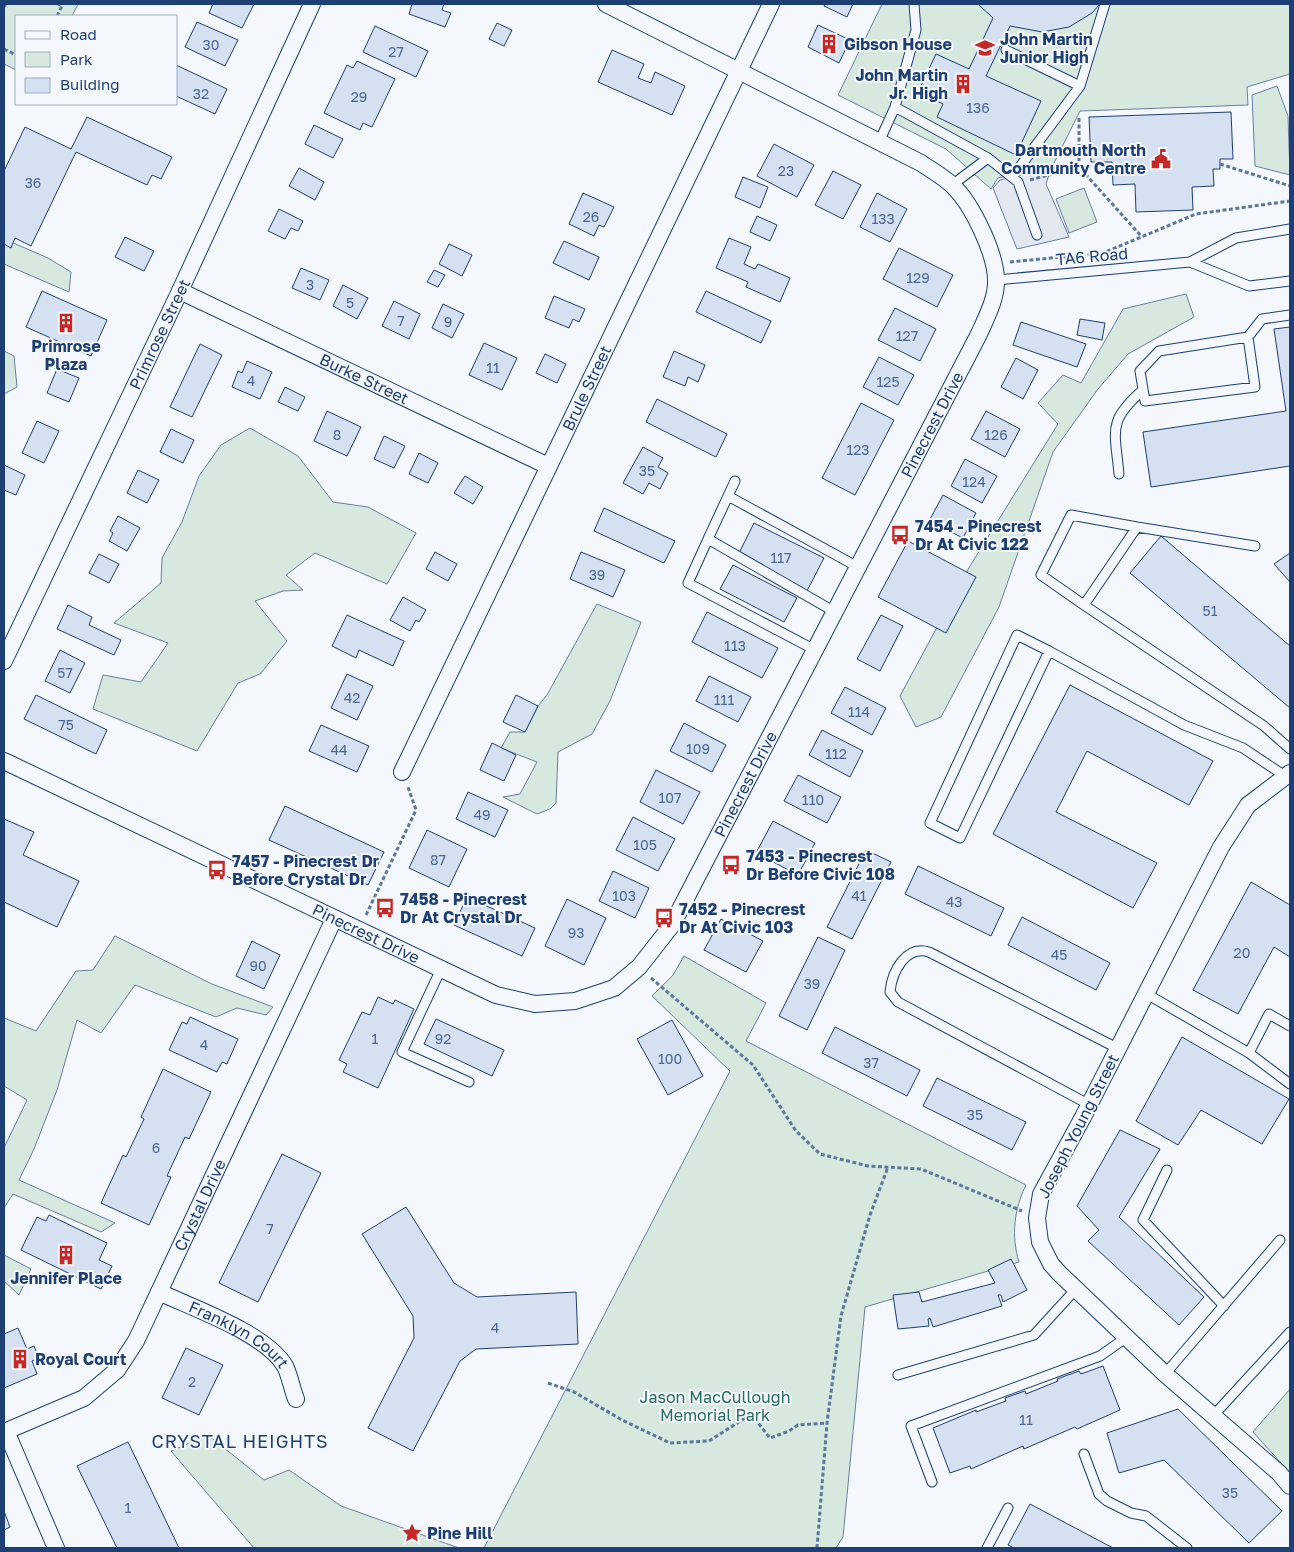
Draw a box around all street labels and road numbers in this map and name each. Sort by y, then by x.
street label: TA6 Road [1055,243,1129,269]
street label: Primrose Street [125,276,194,393]
street label: Brule Street [557,342,615,434]
street label: Burke Street [317,349,412,408]
street label: Pinecrest Drive [896,368,968,481]
street label: Pinecrest Drive [709,728,781,840]
street label: Pinecrest Drive [309,899,423,967]
street label: Joseph Young Street [1033,1051,1123,1201]
street label: Crystal Drive [170,1156,230,1254]
street label: Franklyn Court [186,1296,294,1372]

